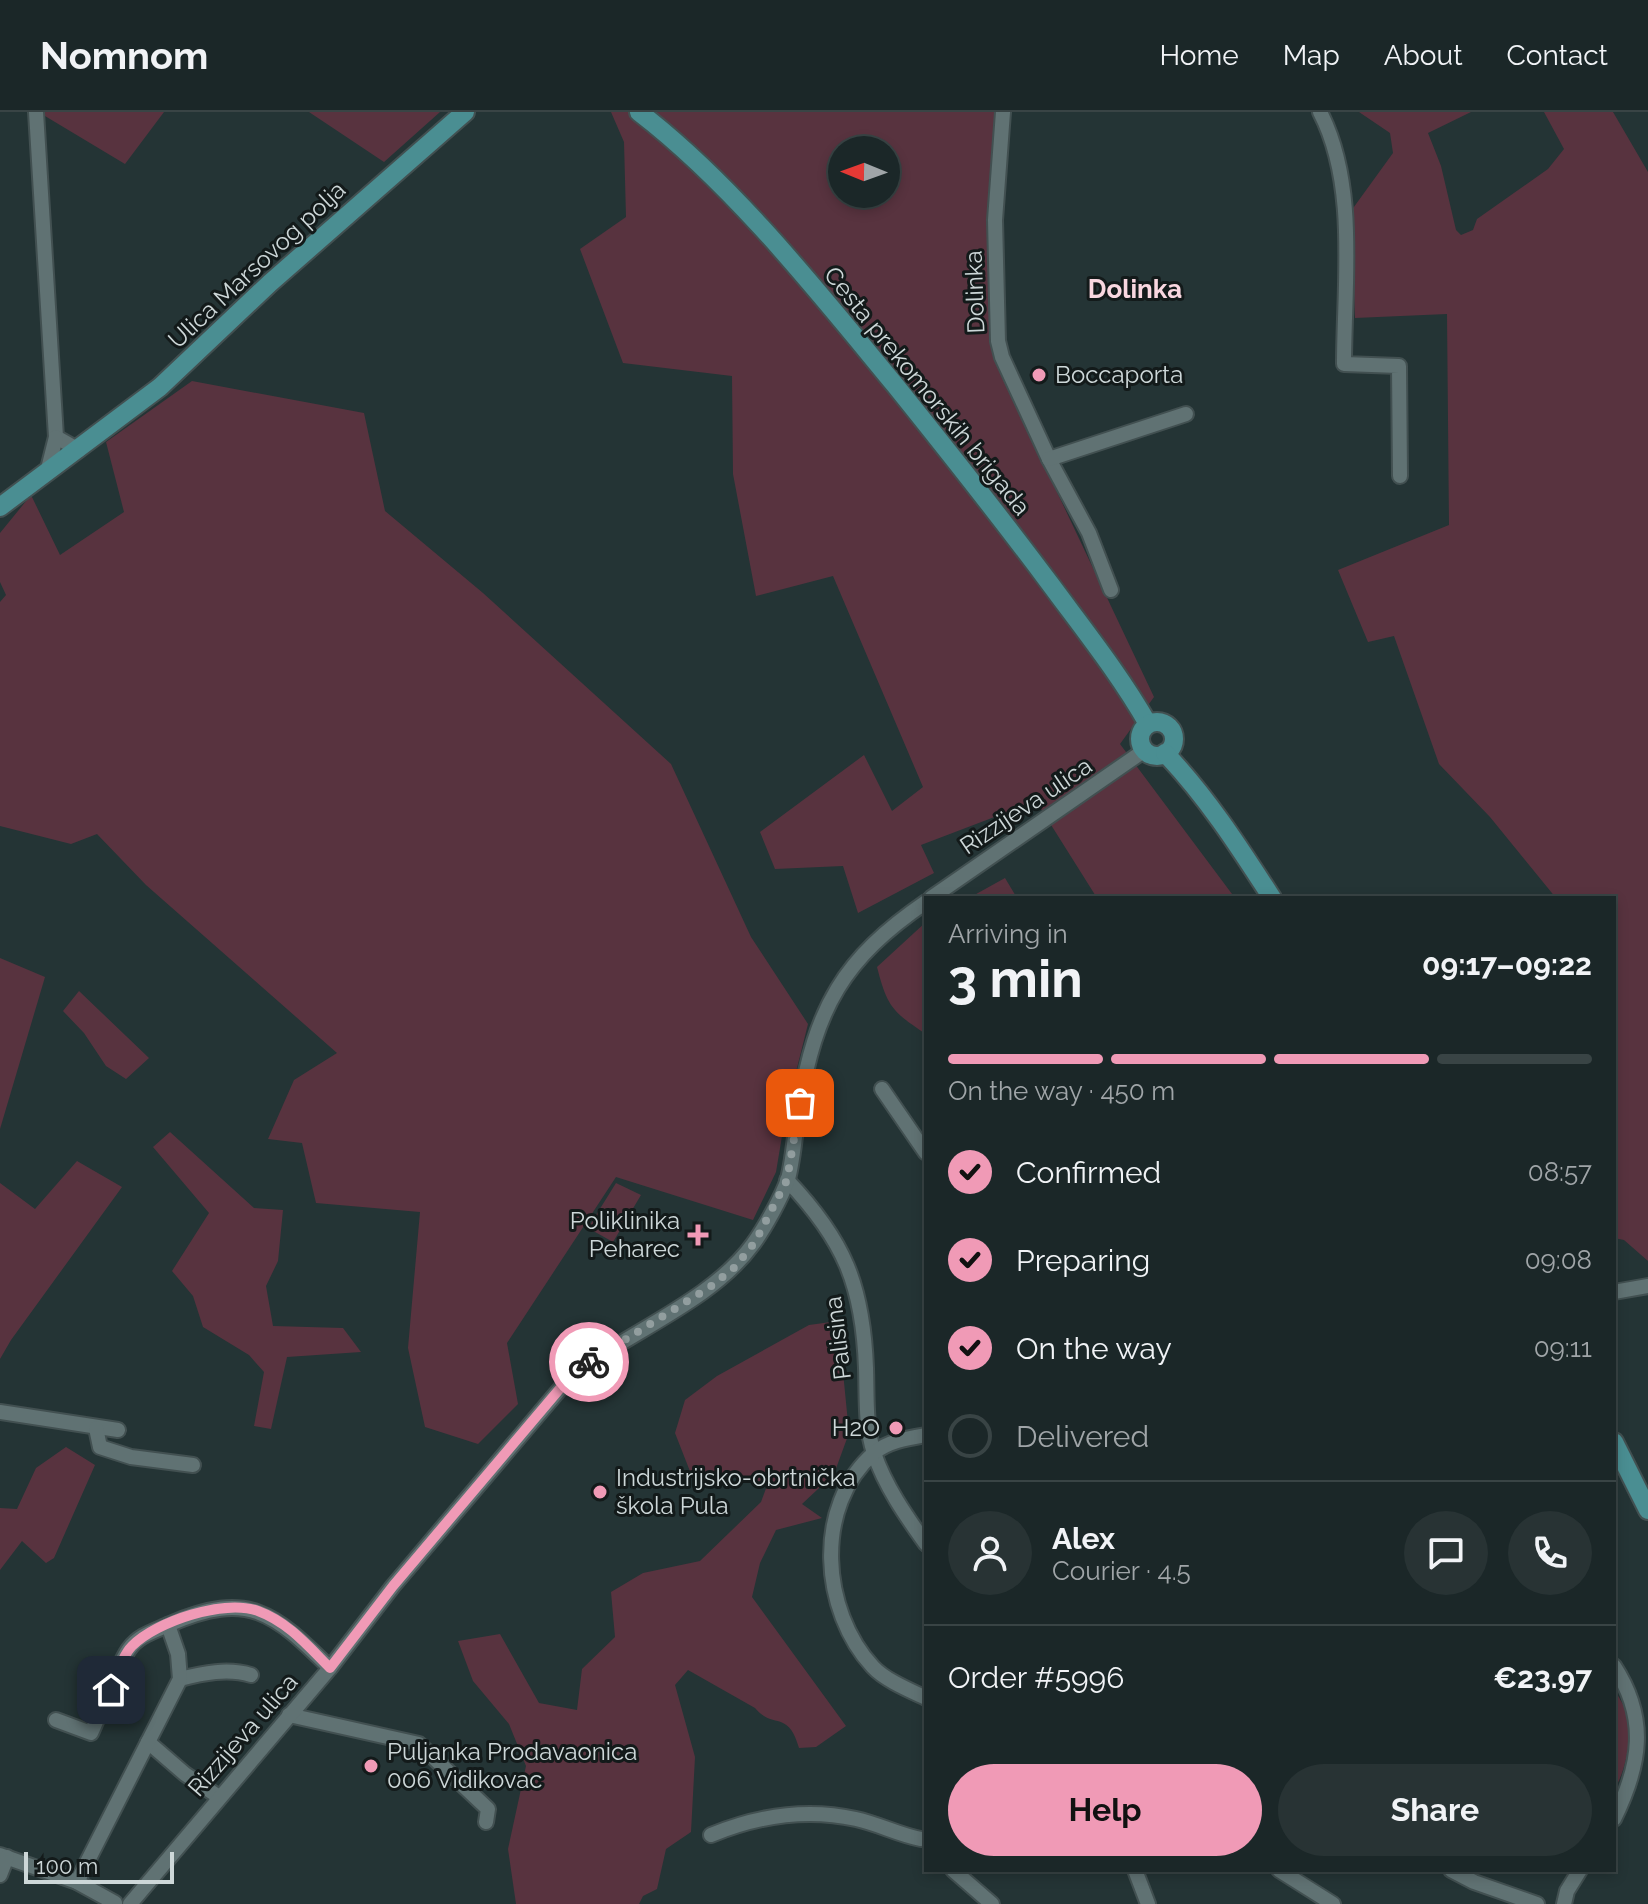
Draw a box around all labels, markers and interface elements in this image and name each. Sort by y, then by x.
text: Nomnom [40,33,208,78]
text: Home [1159,39,1239,72]
text: Map [1283,39,1340,72]
text: About [1384,39,1463,72]
text: Contact [1507,39,1608,72]
north arrow [828,136,900,208]
map controls [828,136,900,208]
street label: Ulica Marsovog polja [162,175,351,354]
street label: Dolinka [959,250,990,334]
street label: Cesta prekomorskih brigada [818,261,1037,521]
district label: Dolinka [1088,274,1182,304]
place label: Boccaporta [1055,360,1183,389]
marker: Boccaporta [1030,366,1048,384]
street label: Rizzijeva ulica [954,751,1097,860]
text: Arriving in [948,919,1068,949]
text: 09:17–09:22 [1422,947,1592,982]
text: 3 min [948,948,1083,1009]
pin [766,1069,834,1137]
text: On the way · 450 m [948,1076,1175,1106]
icon: bag [778,1081,822,1125]
icon: check [948,1150,992,1194]
text: Confirmed [1016,1155,1161,1190]
text: 08:57 [1528,1157,1592,1187]
place label: Poliklinika Peharec [570,1206,680,1263]
marker: Poliklinika Peharec [687,1224,709,1246]
icon: check [948,1238,992,1282]
text: Preparing [1016,1243,1150,1278]
text: 09:08 [1525,1245,1592,1275]
street label: Palisina [818,1295,857,1381]
courier [549,1322,629,1402]
icon: check [948,1326,992,1370]
text: On the way [1016,1331,1172,1366]
text: 09:11 [1534,1333,1592,1363]
icon: bike [567,1340,611,1384]
place label: H2O [832,1413,880,1442]
marker: H2O [887,1419,905,1437]
text: Delivered [1016,1419,1149,1454]
place label: Industrijsko-obrtnička škola Pula [616,1463,856,1520]
marker: Industrijsko-obrtnička škola Pula [591,1483,609,1501]
button: person [948,1511,1032,1595]
button: chat [1404,1511,1488,1595]
button: phone [1508,1511,1592,1595]
text: Alex [1052,1521,1115,1556]
text: Courier · 4.5 [1052,1556,1191,1586]
pin [77,1656,145,1724]
text: Order #5996 [948,1660,1124,1695]
text: €23.97 [1493,1660,1592,1695]
icon: home [89,1668,133,1712]
street label: Rizzijeva ulica [182,1668,304,1802]
place label: Puljanka Prodavaonica 006 Vidikovac [387,1737,637,1794]
marker: Puljanka Prodavaonica 006 Vidikovac [362,1757,380,1775]
button: Help [948,1764,1262,1856]
button: Share [1278,1764,1592,1856]
scale bar [24,1848,174,1884]
text: 100 m [36,1853,98,1879]

